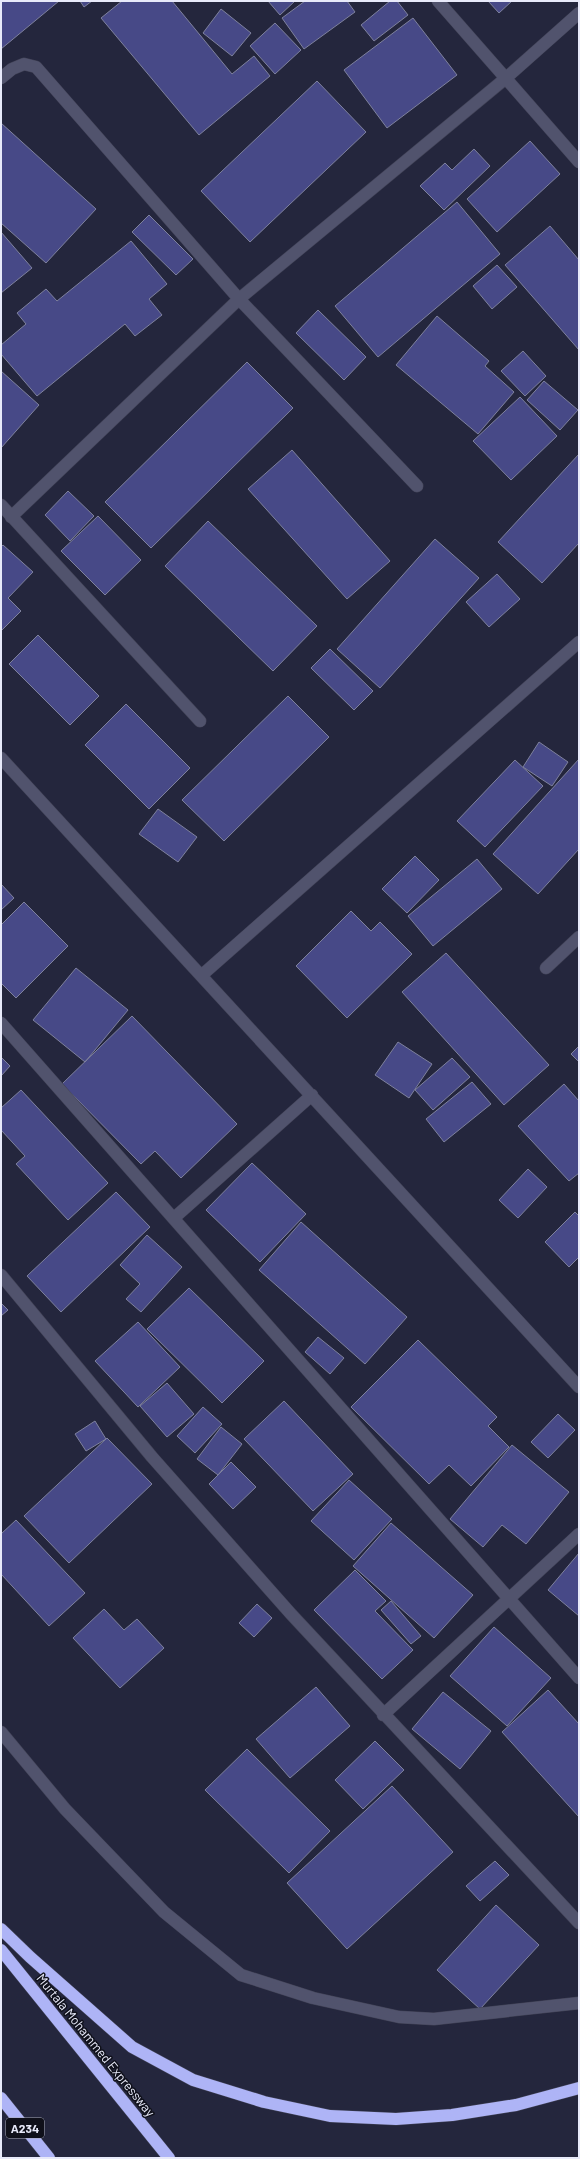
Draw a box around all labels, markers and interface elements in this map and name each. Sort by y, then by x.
street label: Murtala Mohammed Expressway [33,1970,159,2120]
road number: A234 [6,2118,44,2138]

